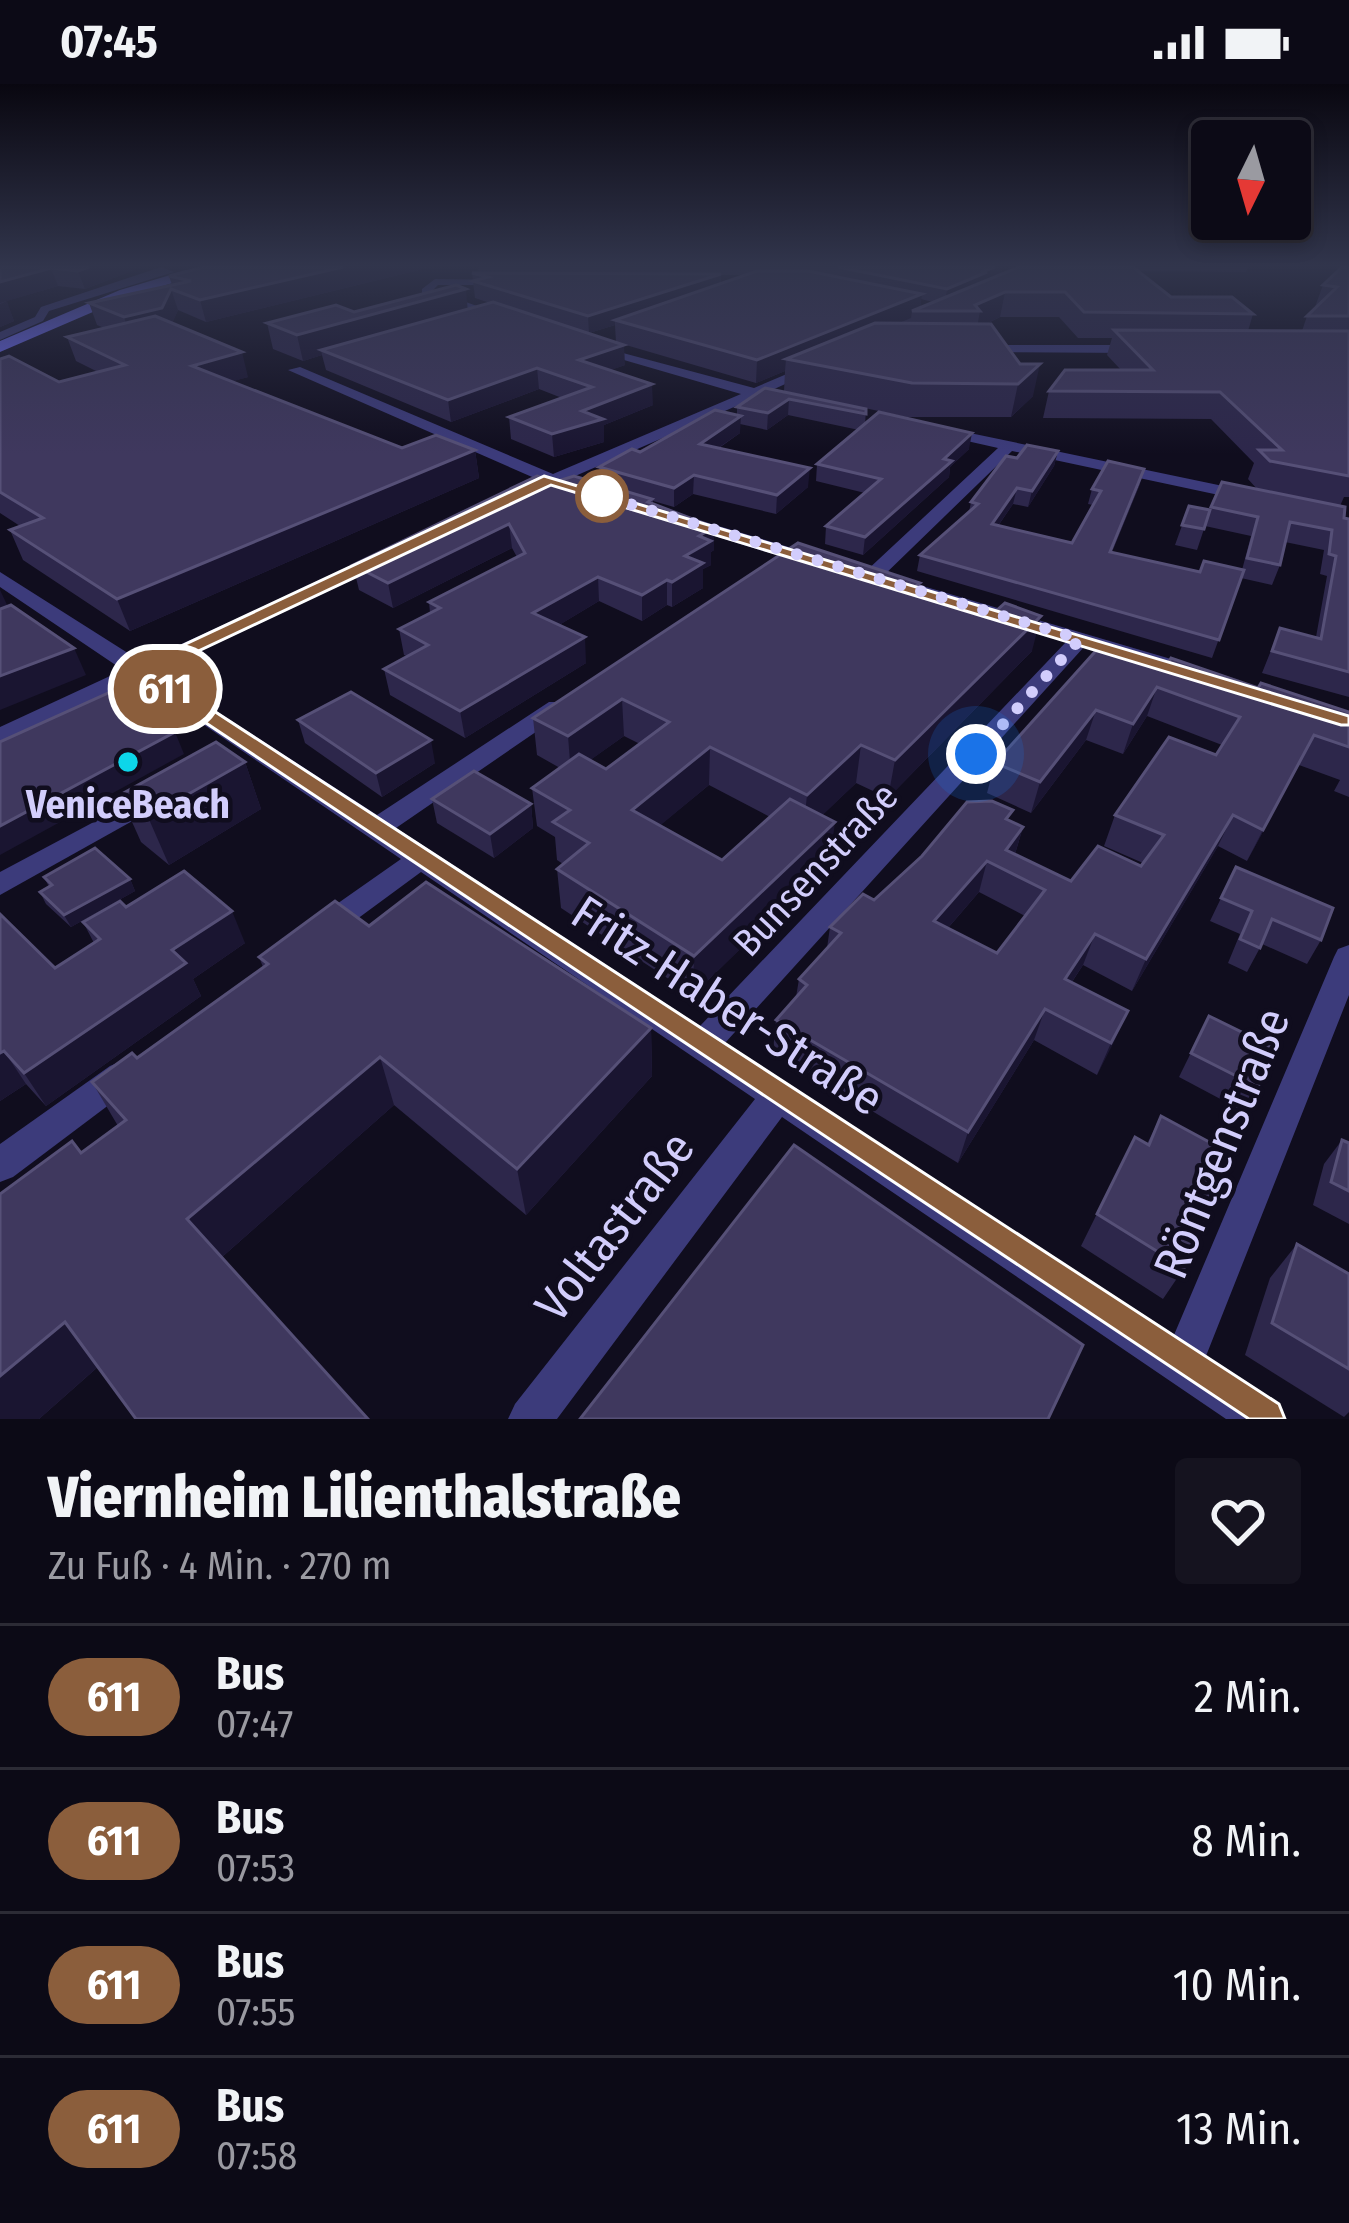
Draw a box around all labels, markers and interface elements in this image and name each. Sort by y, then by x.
text: 07:45 [60,15,158,69]
north arrow [1191,120,1311,240]
map controls [1191,120,1311,240]
unlabelled marker [577,471,627,521]
line badge: 611 [96,650,234,728]
text: 611 [138,664,192,714]
your location [946,724,1006,784]
marker: VeniceBeach [115,749,141,775]
street label: Bunsenstraße [724,774,908,966]
place label: VeniceBeach [25,782,230,828]
street label: Fritz-Haber-Straße [561,884,894,1128]
street label: Röntgenstraße [1141,1000,1302,1287]
street label: Voltastraße [523,1120,707,1333]
button: heart [1175,1458,1301,1584]
text: Viernheim Lilienthalstraße [48,1464,681,1532]
text: Zu Fuß · 4 Min. · 270 m [48,1543,391,1589]
text: Bus [216,1647,284,1701]
text: 2 Min. [1194,1670,1301,1724]
text: 611 [87,1672,141,1722]
text: 07:47 [216,1701,293,1747]
text: Bus [216,1791,284,1845]
text: 8 Min. [1191,1814,1301,1868]
text: 611 [87,1816,141,1866]
text: 07:53 [216,1845,295,1891]
text: Bus [216,1935,284,1989]
text: 10 Min. [1173,1958,1301,2012]
text: 611 [87,1960,141,2010]
text: 07:55 [216,1989,295,2035]
text: Bus [216,2079,284,2133]
text: 13 Min. [1176,2102,1301,2156]
text: 611 [87,2104,141,2154]
text: 07:58 [216,2133,297,2179]

